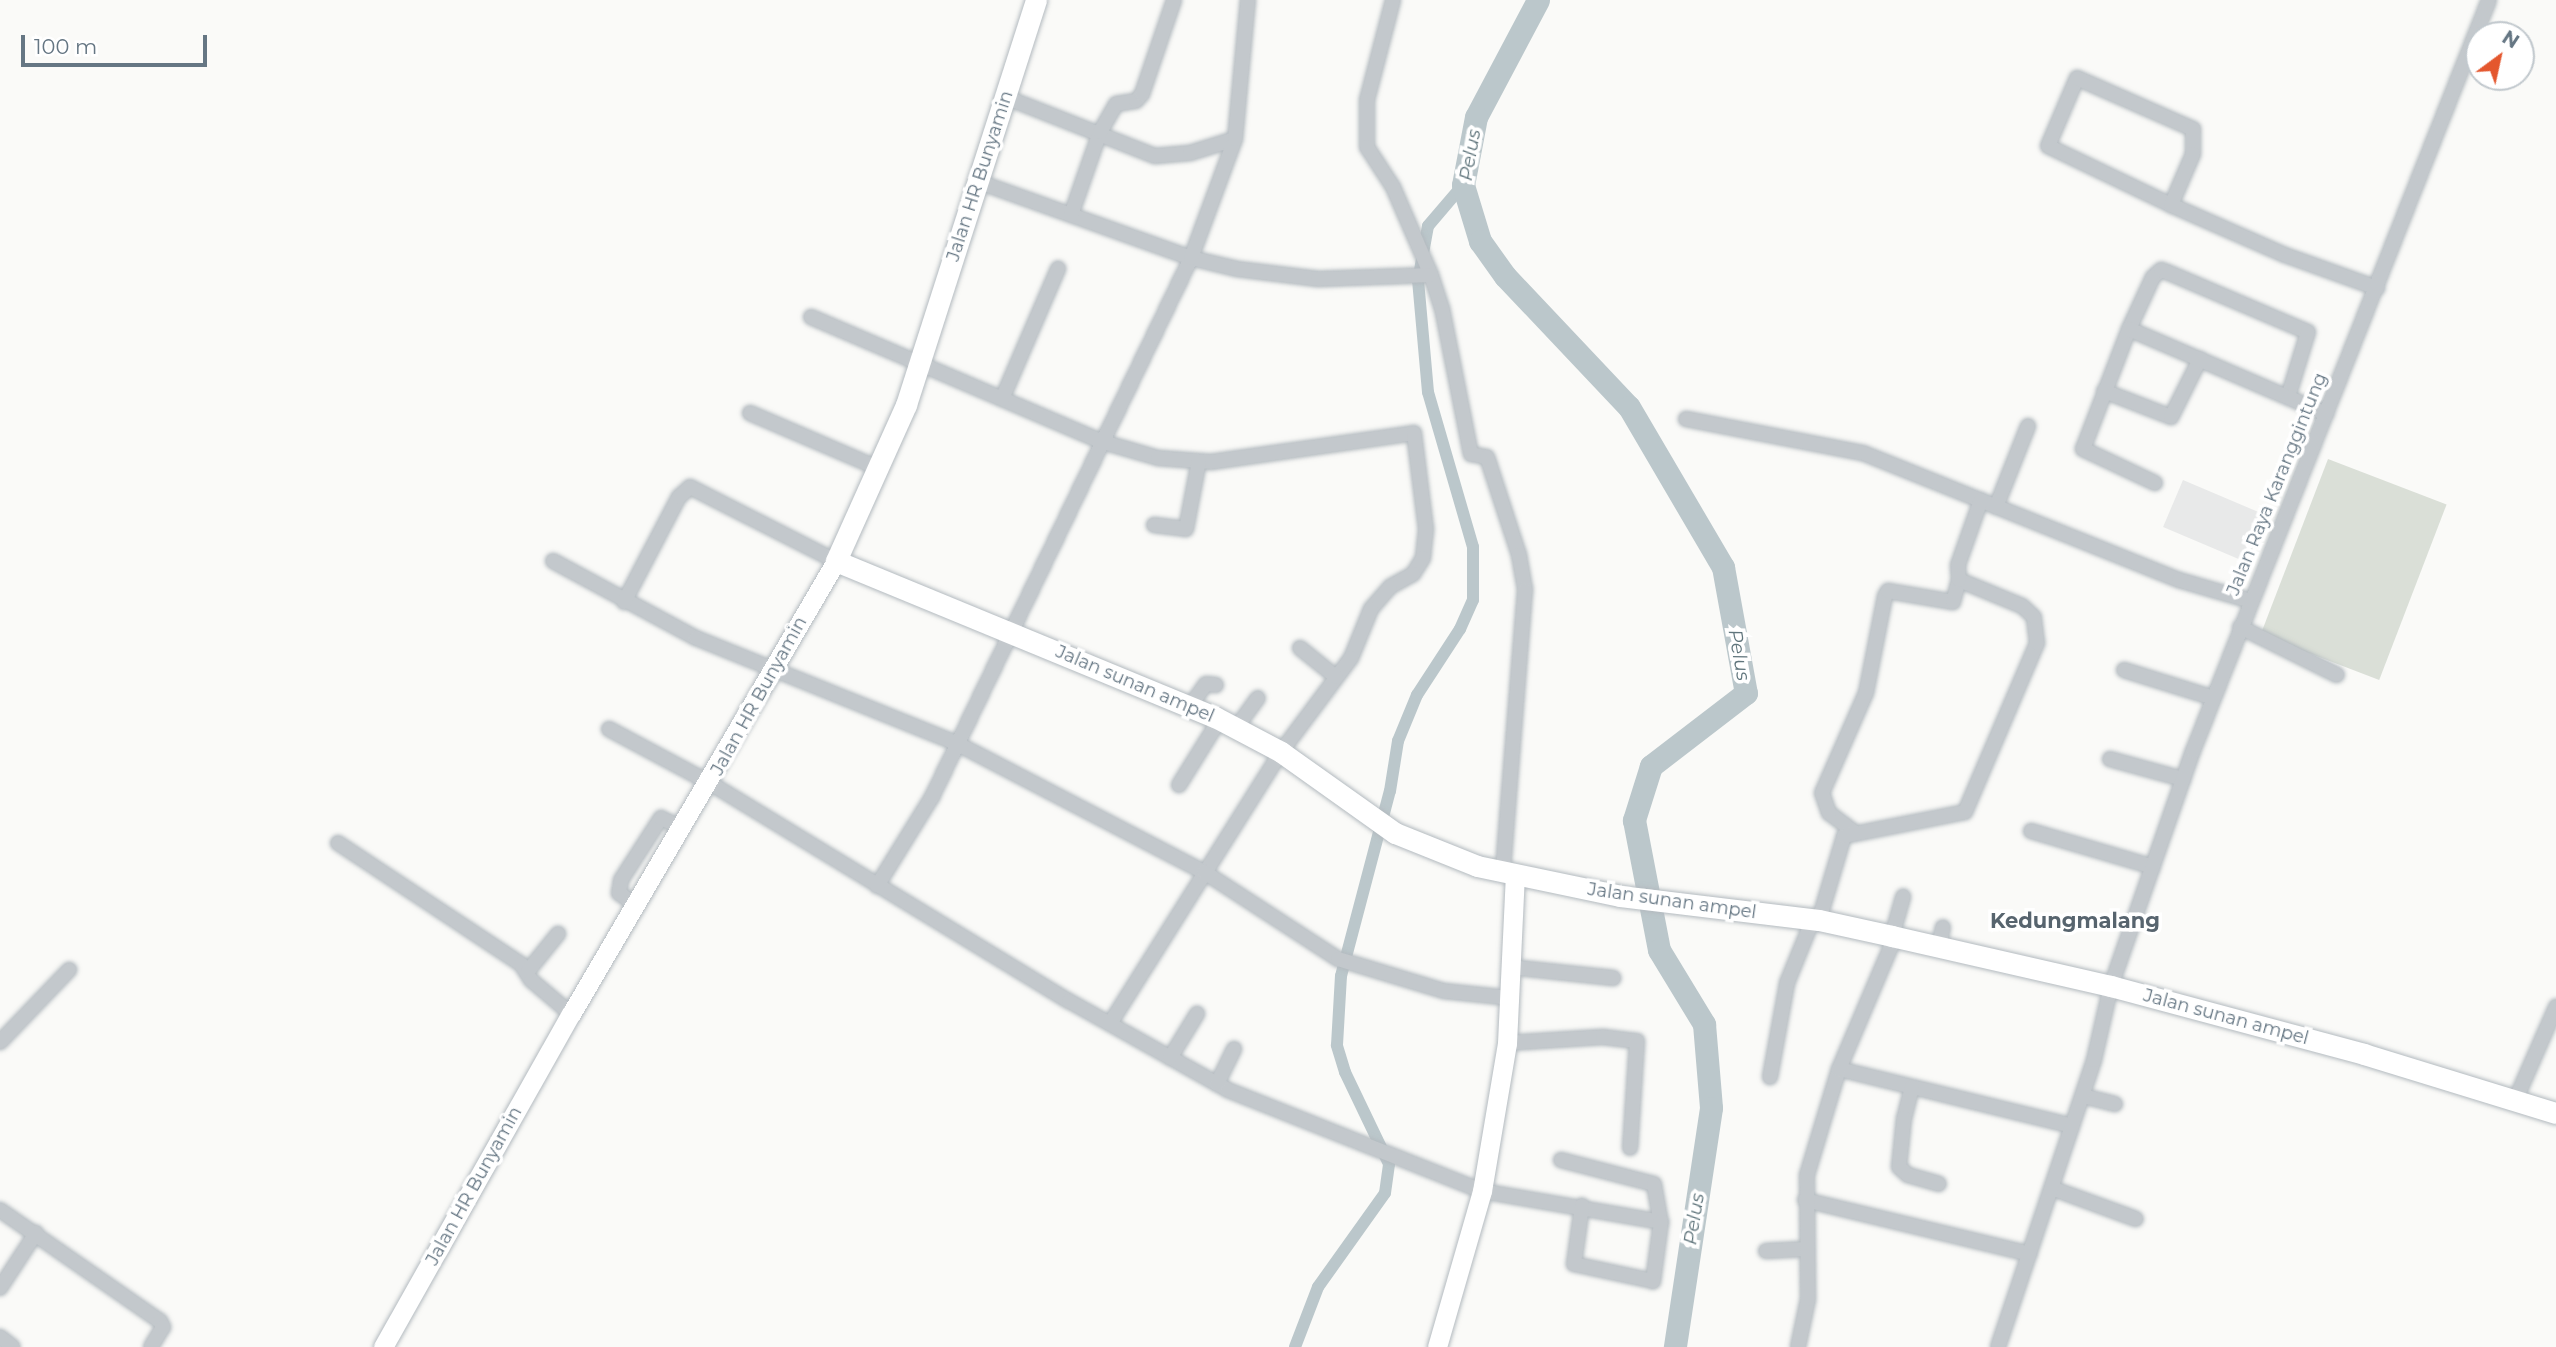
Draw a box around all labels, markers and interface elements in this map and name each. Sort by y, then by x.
scale bar [24,21,210,65]
north arrow [2465,21,2535,91]
text: N [2498,26,2523,53]
text: 100 m [34,34,97,59]
street label: Jalan HR Bunyamin [942,88,1018,264]
water label: Pelus [1454,127,1486,183]
street label: Jalan Raya Karanggintung [2222,370,2332,598]
street label: Jalan HR Bunyamin [706,613,812,779]
water label: Pelus [1723,627,1755,683]
street label: Jalan sunan ampel [1052,641,1218,727]
street label: Jalan sunan ampel [1586,878,1758,924]
district label: Kedungmalang [1990,908,2160,934]
street label: Jalan sunan ampel [2141,985,2311,1049]
street label: Jalan HR Bunyamin [421,1103,527,1269]
water label: Pelus [1679,1192,1709,1246]

